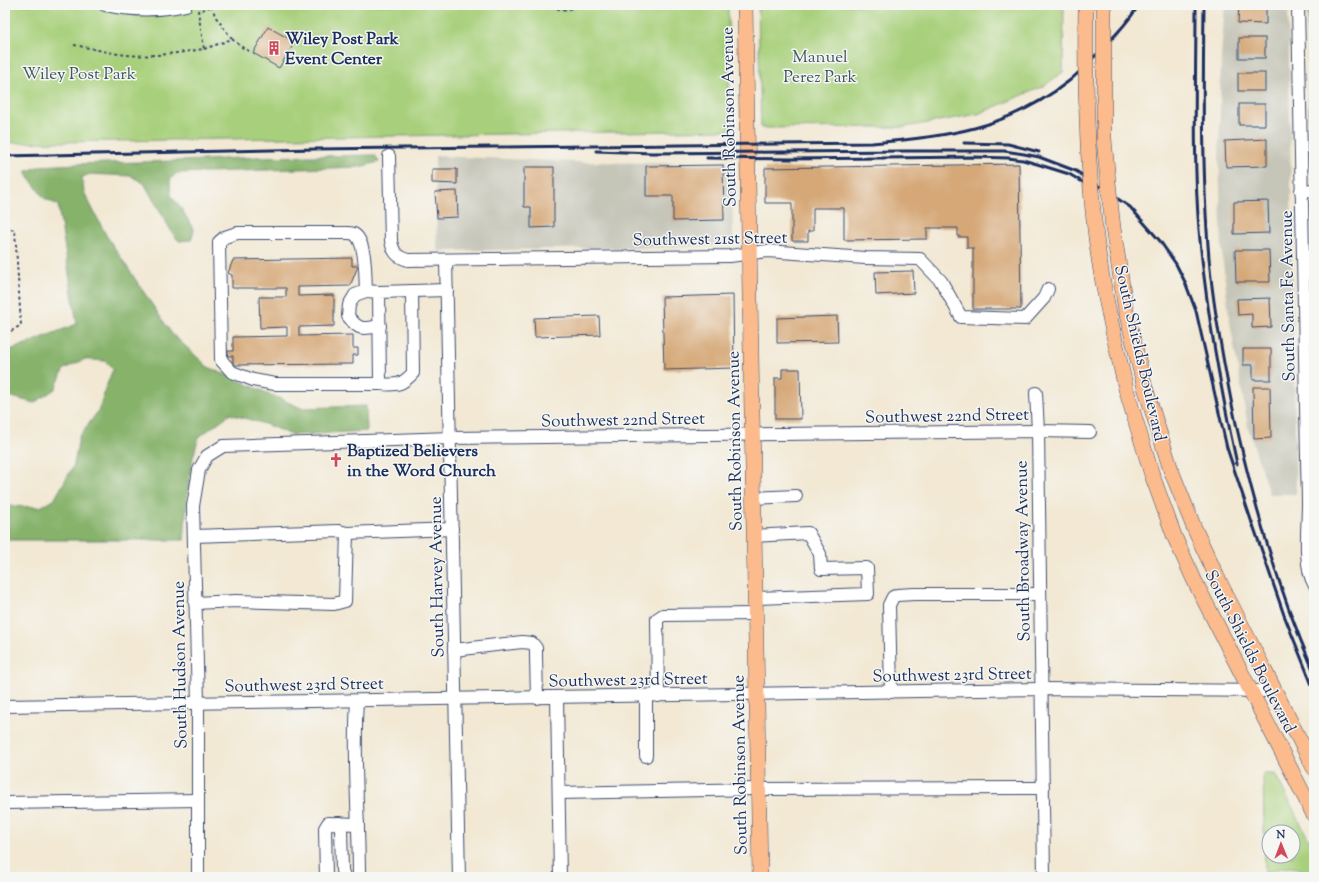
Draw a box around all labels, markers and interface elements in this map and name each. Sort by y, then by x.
street label: South Robinson Avenue [716,27,744,207]
place label: Wiley Post Park Event Center [285,28,400,72]
building icon: Wiley Post Park Event Center [266,40,282,56]
park label: Manuel Perez Park [783,46,857,90]
park label: Wiley Post Park [22,63,136,87]
street label: South Santa Fe Avenue [1276,210,1302,382]
street label: Southwest 21st Street [632,227,788,253]
street label: South Shields Boulevard [1107,263,1171,444]
street label: South Robinson Avenue [722,351,750,531]
street label: Southwest 22nd Street [865,404,1029,430]
street label: Southwest 22nd Street [541,408,705,434]
place label: Baptized Believers in the Word Church [347,440,496,484]
church icon: Baptized Believers in the Word Church [328,452,344,468]
street label: South Broadway Avenue [1010,460,1038,642]
street label: South Harvey Avenue [425,496,451,658]
street label: South Shields Boulevard [1198,566,1301,738]
street label: South Hudson Avenue [168,581,194,749]
street label: Southwest 23rd Street [872,663,1032,689]
street label: Southwest 23rd Street [548,668,708,694]
street label: Southwest 23rd Street [224,673,384,699]
street label: South Robinson Avenue [727,675,755,855]
north arrow [1261,824,1301,864]
text: N [1275,827,1286,843]

